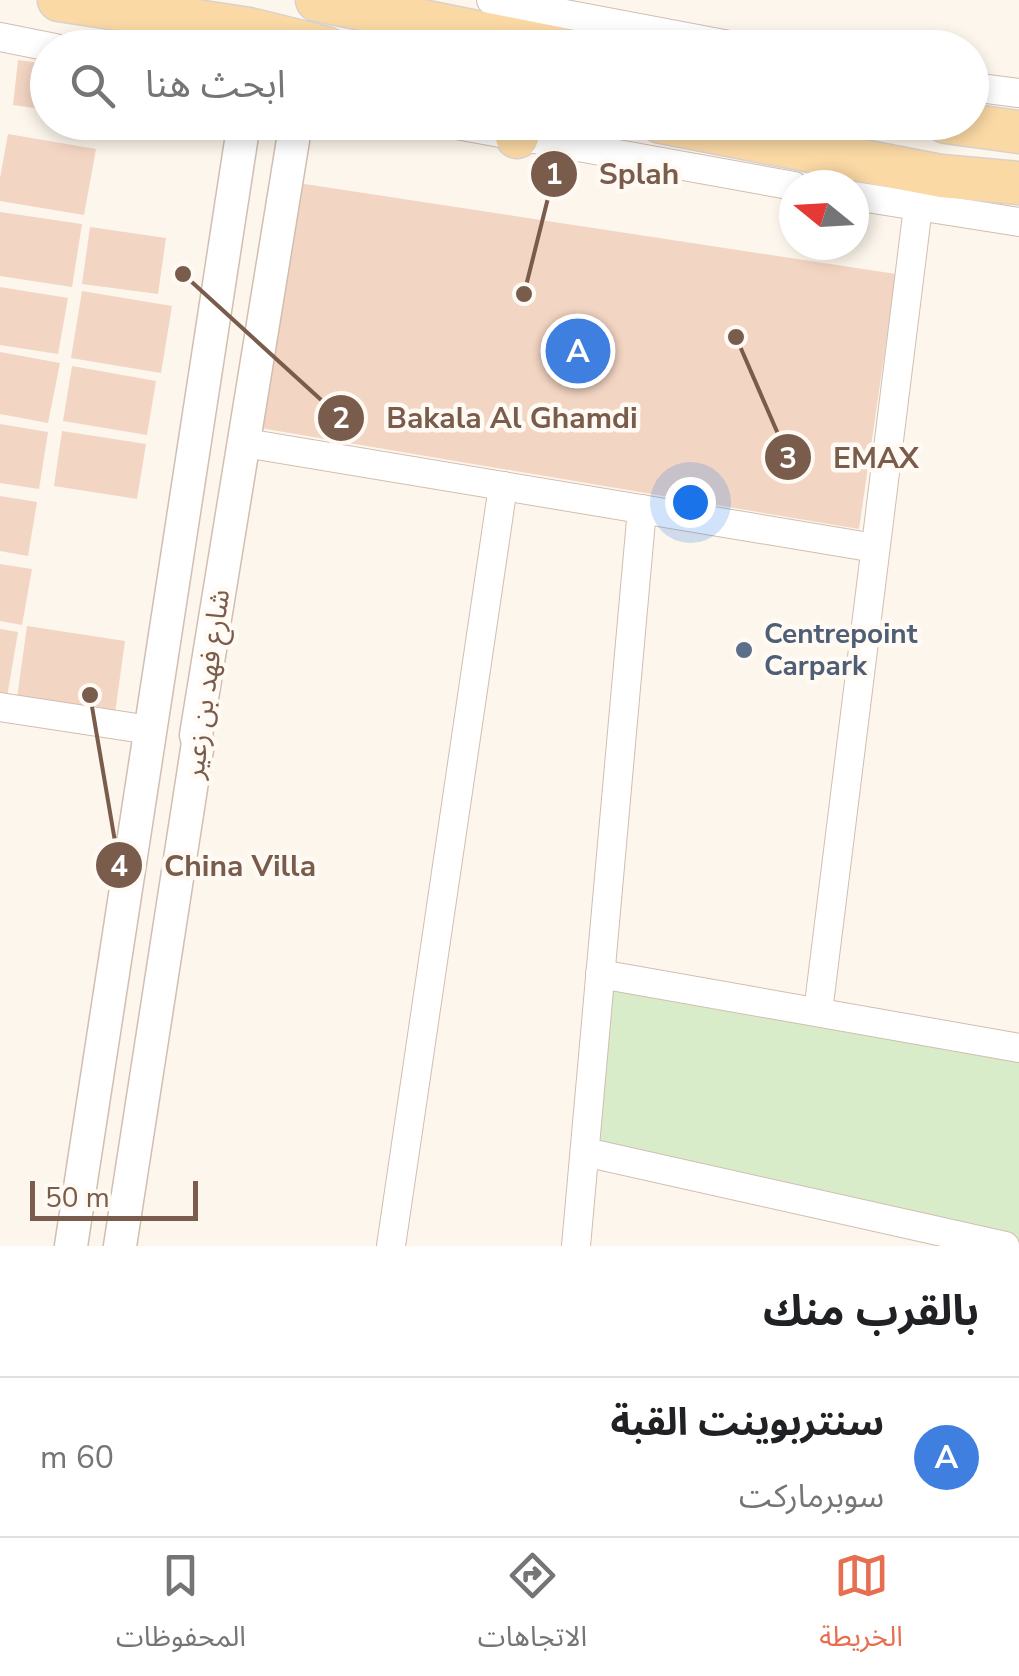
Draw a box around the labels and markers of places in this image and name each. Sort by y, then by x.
callout: Splah [529,144,700,204]
pin: A [546,314,610,388]
callout: Bakala Al Ghamdi [316,388,658,448]
callout: EMAX [763,427,939,487]
place label: Centrepoint Carpark [764,615,918,685]
marker: Centrepoint Carpark [733,639,755,661]
callout: China Villa [94,835,336,895]

